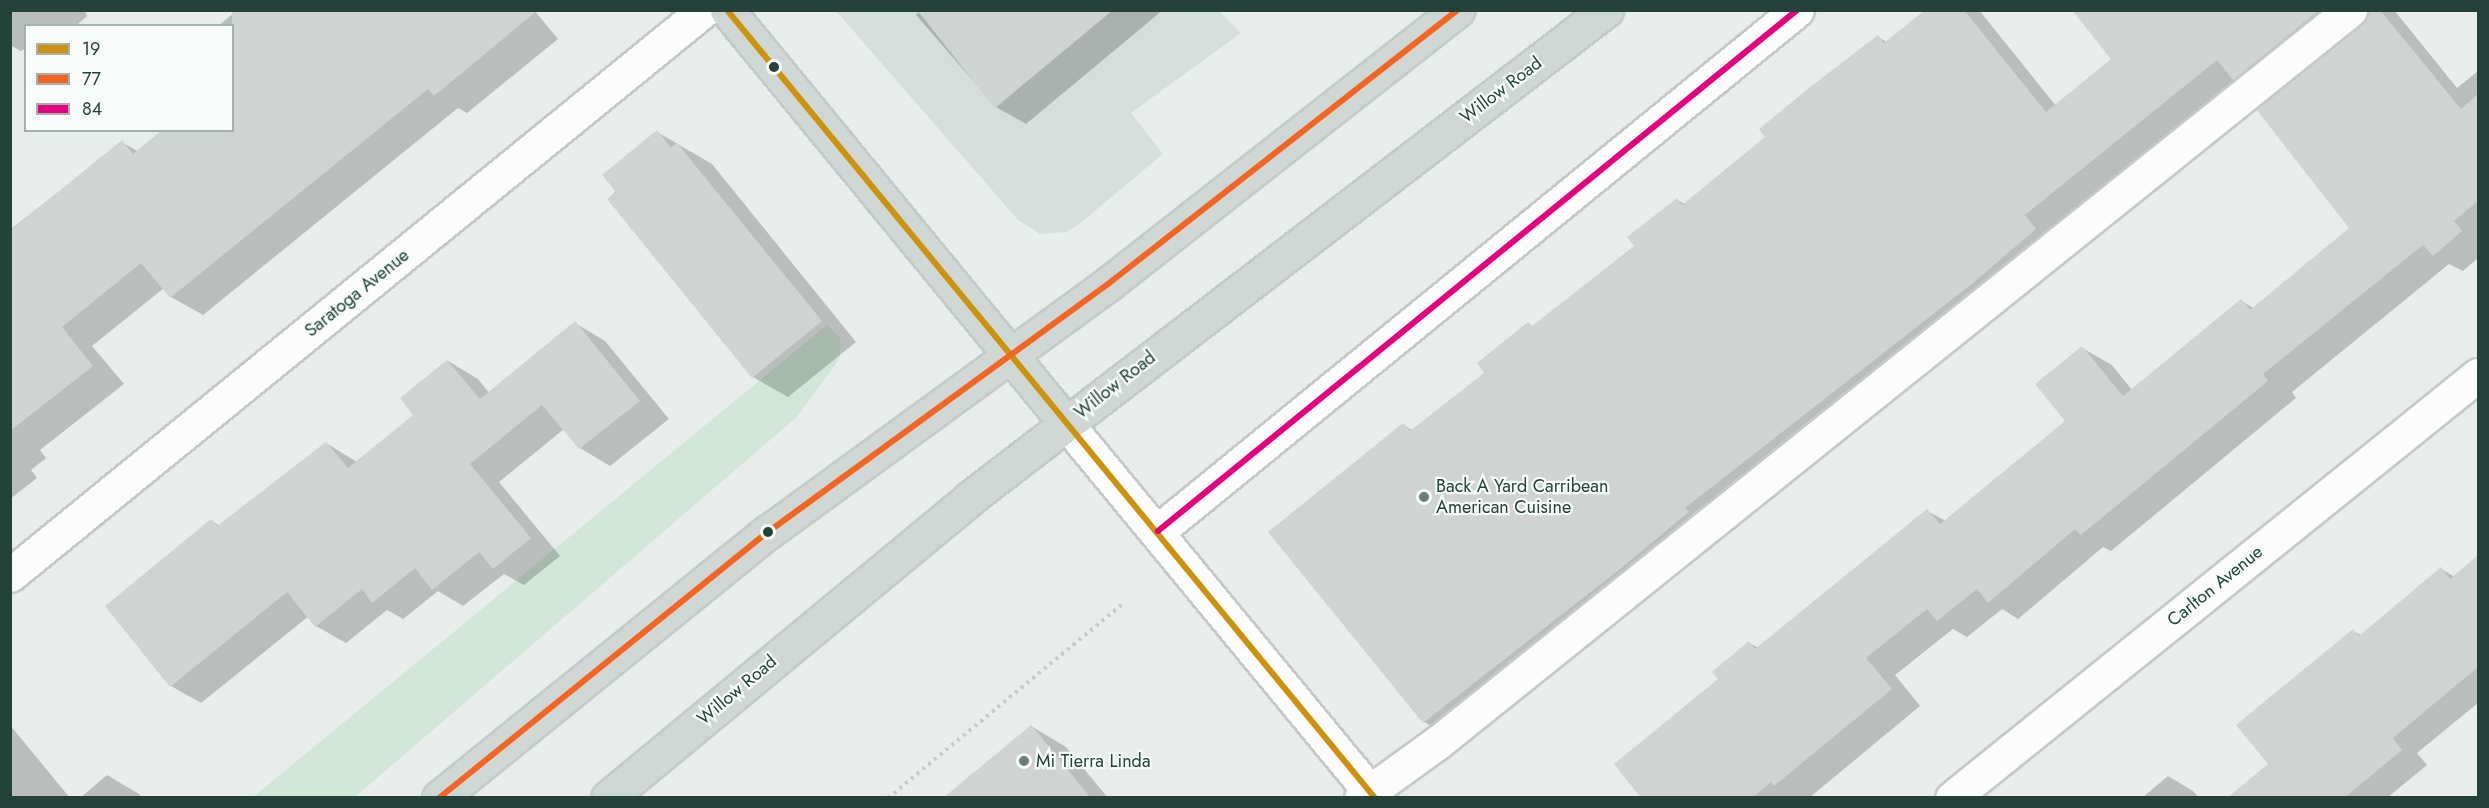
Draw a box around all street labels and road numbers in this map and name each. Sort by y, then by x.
street label: Willow Road [1456,52,1546,128]
street label: Saratoga Avenue [301,244,413,342]
street label: Willow Road [1070,347,1160,423]
street label: Carlton Avenue [2163,541,2267,631]
street label: Willow Road [693,651,781,729]

